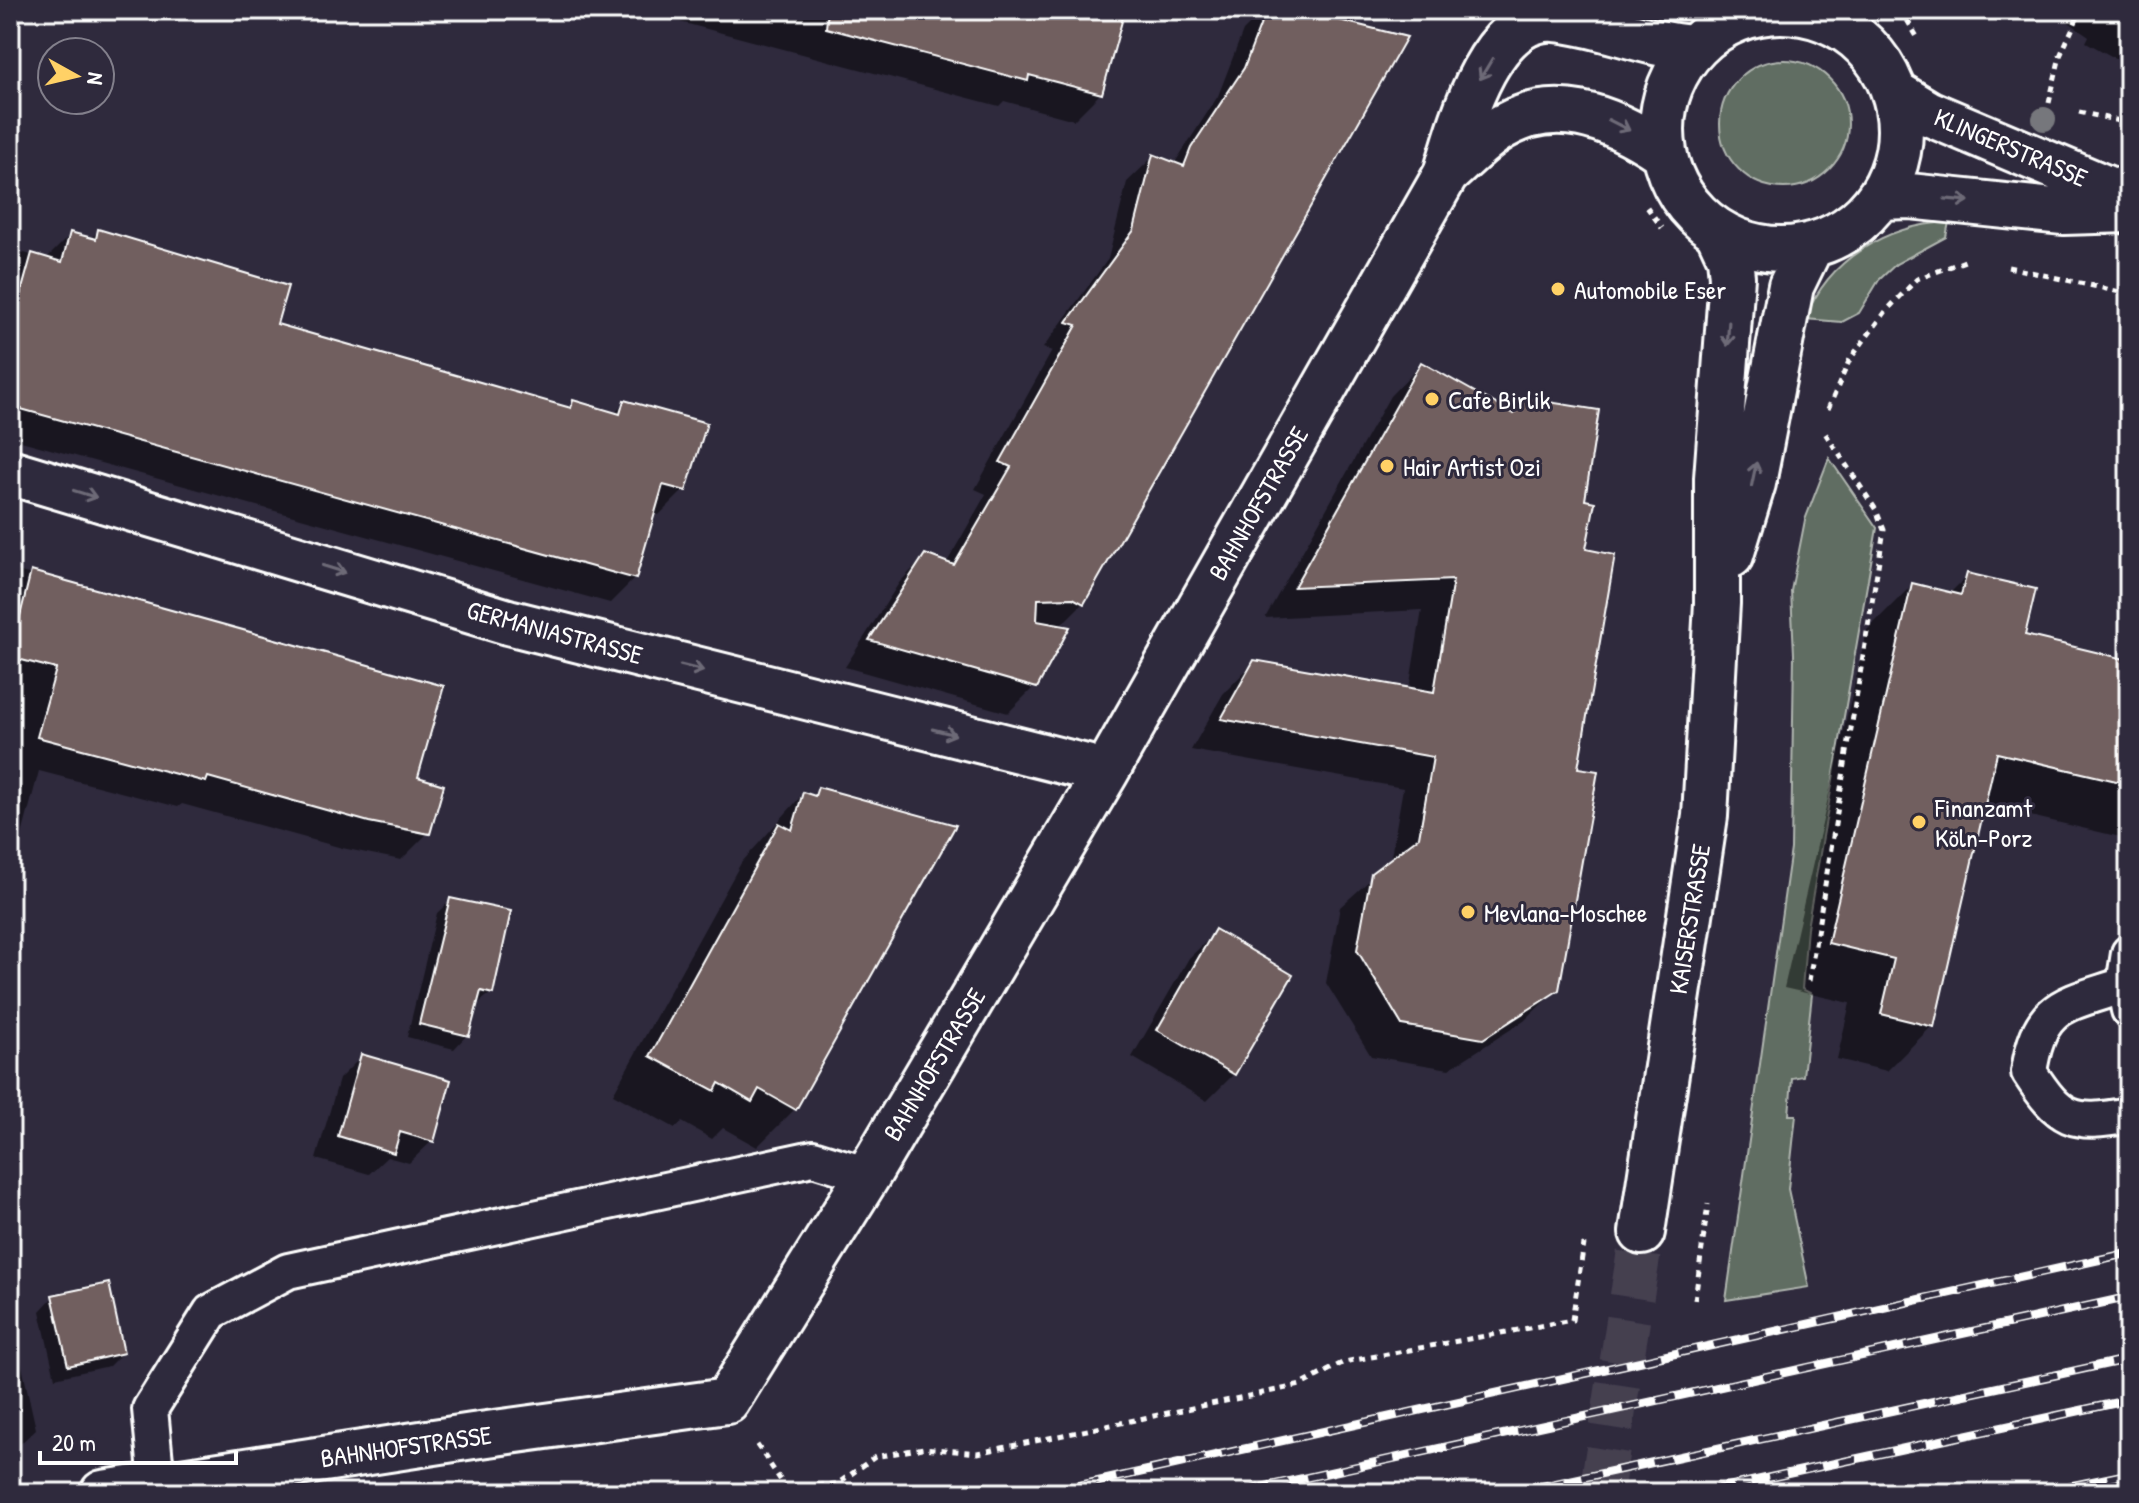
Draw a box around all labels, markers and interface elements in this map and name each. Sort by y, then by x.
north arrow [36,36,116,116]
one-way arrow [1478,57,1494,80]
text: N [80,71,111,87]
street label: KLINGERSTRASSE [1929,99,2093,195]
one-way arrow [1606,118,1630,134]
one-way arrow [1943,193,1970,208]
place label: Automobile Eser [1574,272,1726,307]
marker: Automobile Eser [1549,280,1567,298]
one-way arrow [1720,320,1735,347]
place label: Cafe Birlik [1448,382,1551,417]
marker: Cafe Birlik [1423,390,1441,408]
street label: BAHNHOFSTRASSE [1200,419,1316,586]
place label: Hair Artist Ozi [1403,449,1541,484]
marker: Hair Artist Ozi [1378,457,1396,475]
one-way arrow [1747,462,1762,488]
one-way arrow [72,487,97,502]
one-way arrow [320,562,346,577]
street label: GERMANIASTRASSE [463,592,647,672]
one-way arrow [679,662,705,677]
one-way arrow [931,725,957,740]
place label: Finanzamt Köln-Porz [1934,790,2033,855]
marker: Finanzamt Köln-Porz [1910,813,1928,831]
street label: KAISERSTRASSE [1660,841,1718,997]
place label: Mevlana-Moschee [1484,895,1647,930]
marker: Mevlana-Moschee [1459,903,1477,921]
street label: BAHNHOFSTRASSE [875,981,994,1147]
scale bar [40,1415,236,1465]
street label: BAHNHOFSTRASSE [318,1417,494,1475]
text: 20 m [52,1426,96,1458]

